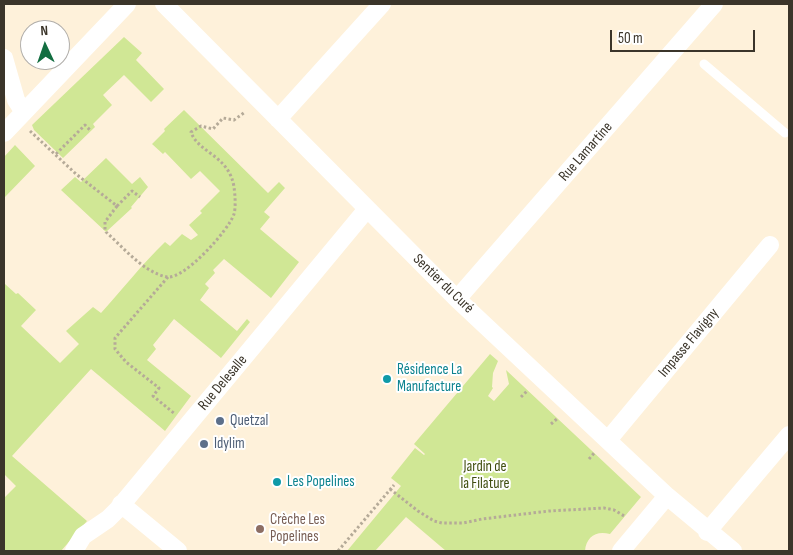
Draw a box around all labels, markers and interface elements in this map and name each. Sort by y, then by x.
north arrow [20,20,70,70]
scale bar [613,20,758,52]
text: N [40,22,48,39]
text: 50 m [618,29,643,48]
street label: Rue Lamartine [555,119,617,185]
street label: Sentier du Curé [409,251,477,317]
street label: Impasse Flavigny [655,305,723,381]
street label: Rue Delesalle [195,352,251,414]
place label: Résidence La Manufacture [397,361,462,396]
marker: Résidence La Manufacture [381,373,393,385]
place label: Quetzal [230,412,268,430]
marker: Quetzal [214,415,226,427]
place label: Idylim [214,435,245,453]
marker: Idylim [198,438,210,450]
park label: Jardin de la Filature [460,458,510,493]
place label: Les Popelines [287,473,355,491]
marker: Les Popelines [271,476,283,488]
place label: Crèche Les Popelines [270,511,325,546]
marker: Crèche Les Popelines [254,523,266,535]

